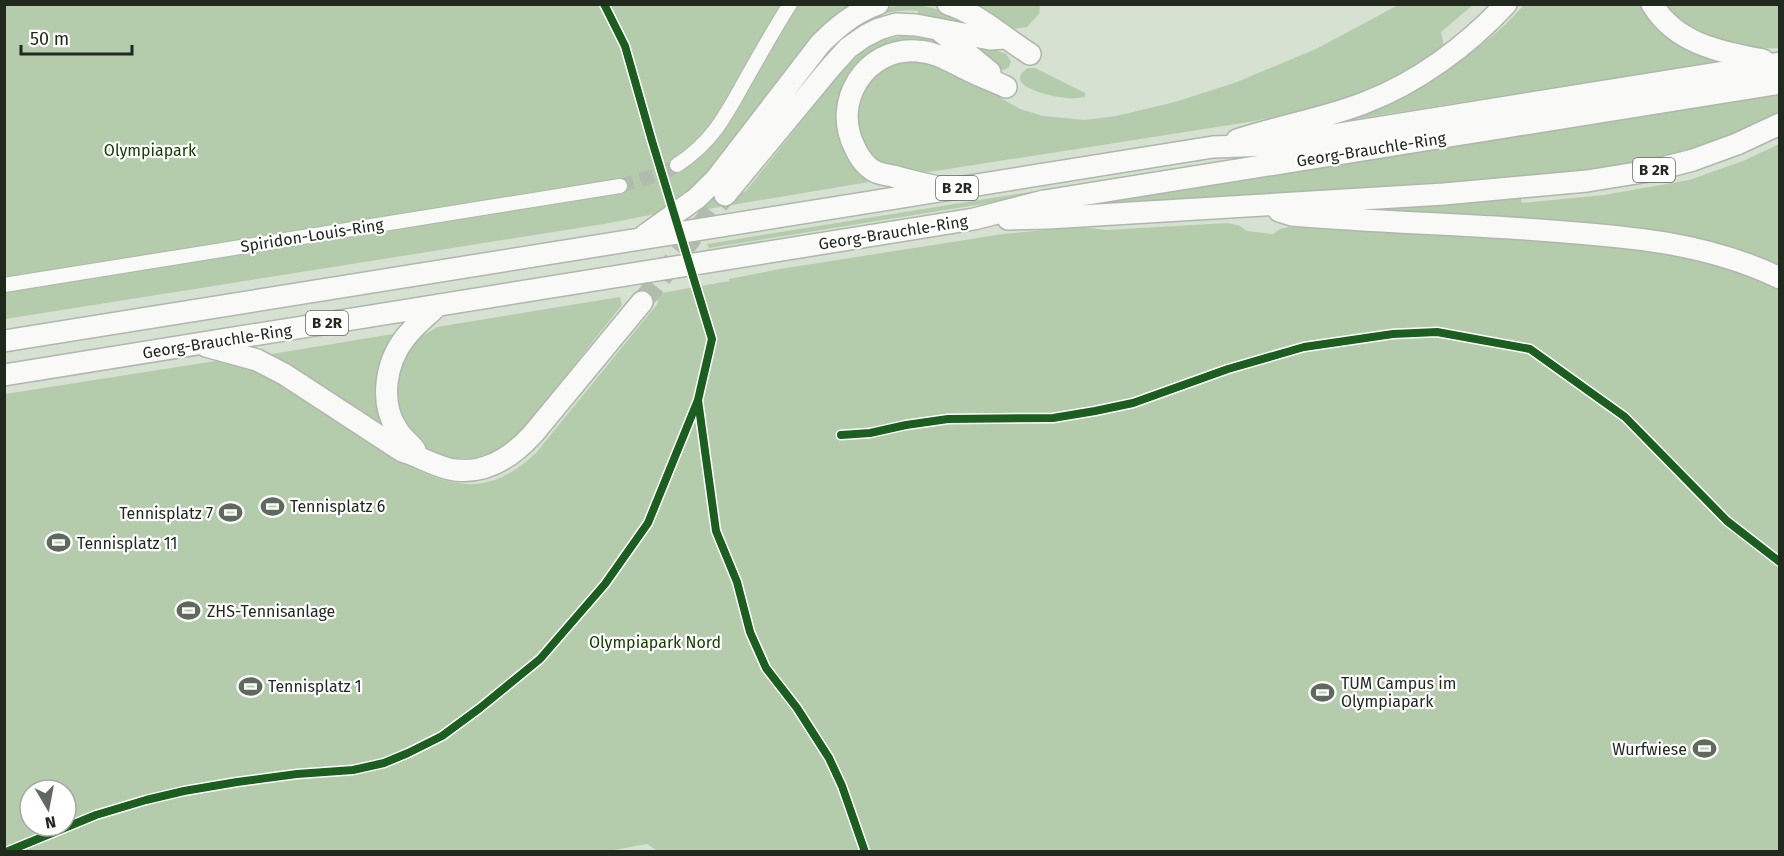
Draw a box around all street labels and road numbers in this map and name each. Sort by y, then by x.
street label: Georg-Brauchle-Ring [1295,128,1448,171]
road number: B 2R [1633,158,1675,182]
road number: B 2R [936,176,978,200]
street label: Georg-Brauchle-Ring [817,211,970,254]
street label: Spiridon-Louis-Ring [239,215,386,256]
road number: B 2R [306,311,348,335]
street label: Georg-Brauchle-Ring [141,320,294,363]

